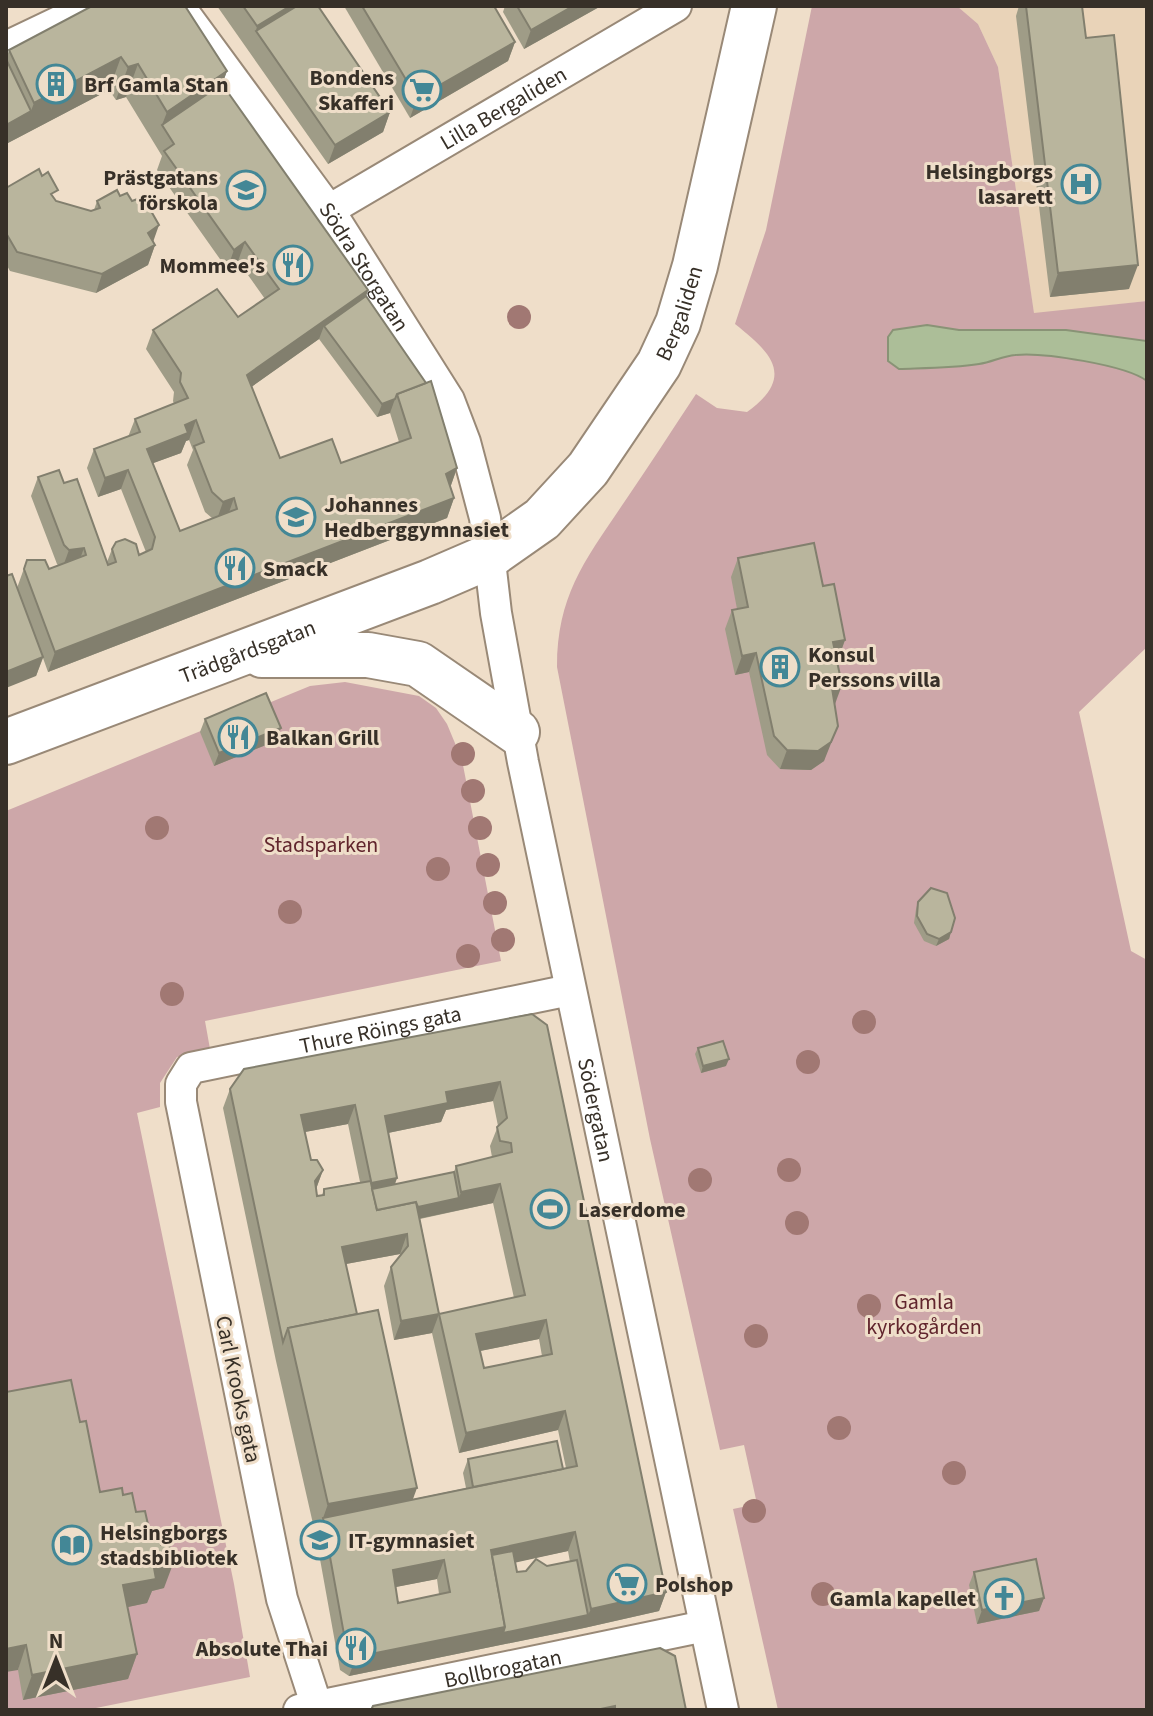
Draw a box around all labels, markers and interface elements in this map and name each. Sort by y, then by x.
street label: Lilla Bergaliden [434,59,573,158]
place label: Bondens Skafferi [310,62,394,119]
building icon: Brf Gamla Stan [35,63,77,105]
place label: Brf Gamla Stan [84,69,229,101]
supermarket icon: Bondens Skafferi [401,69,443,111]
place label: Helsingborgs lasarett [925,156,1054,213]
place label: Prästgatans förskola [103,162,218,219]
hospital icon: Helsingborgs lasarett [1060,163,1102,205]
school or university icon: Prästgatans förskola [225,169,267,211]
street label: Södra Storgatan [311,195,417,338]
restaurant icon: Mommee's [272,244,314,286]
place label: Mommee's [160,250,265,282]
street label: Bergaliden [648,262,711,366]
place label: Johannes Hedberggymnasiet [324,489,509,546]
school or university icon: Johannes Hedberggymnasiet [275,496,317,538]
restaurant icon: Smack [214,547,256,589]
place label: Smack [263,553,328,585]
street label: Trädgårdsgatan [175,612,321,692]
place label: Konsul Perssons villa [808,639,941,696]
building icon: Konsul Perssons villa [759,646,801,688]
restaurant icon: Balkan Grill [217,716,259,758]
place label: Balkan Grill [266,722,380,754]
park label: Stadsparken [264,829,378,861]
street label: Thure Röings gata [297,998,464,1062]
street label: Södergatan [569,1055,622,1165]
sports icon: Laserdome [529,1188,571,1230]
place label: Laserdome [578,1194,686,1226]
park label: Gamla kyrkogården [866,1286,982,1343]
street label: Carl Krooks gata [207,1313,269,1466]
place label: Helsingborgs stadsbibliotek [100,1517,238,1574]
school or university icon: IT-gymnasiet [299,1519,341,1561]
library icon: Helsingborgs stadsbibliotek [51,1524,93,1566]
place label: IT-gymnasiet [348,1525,475,1557]
supermarket icon: Polshop [606,1563,648,1605]
place label: Polshop [655,1569,733,1601]
church icon: Gamla kapellet [983,1577,1025,1619]
place label: Gamla kapellet [830,1583,977,1615]
north arrow [16,1620,96,1700]
text: N [49,1625,63,1657]
restaurant icon: Absolute Thai [335,1627,377,1669]
place label: Absolute Thai [195,1633,328,1665]
street label: Bollbrogatan [441,1641,565,1697]

